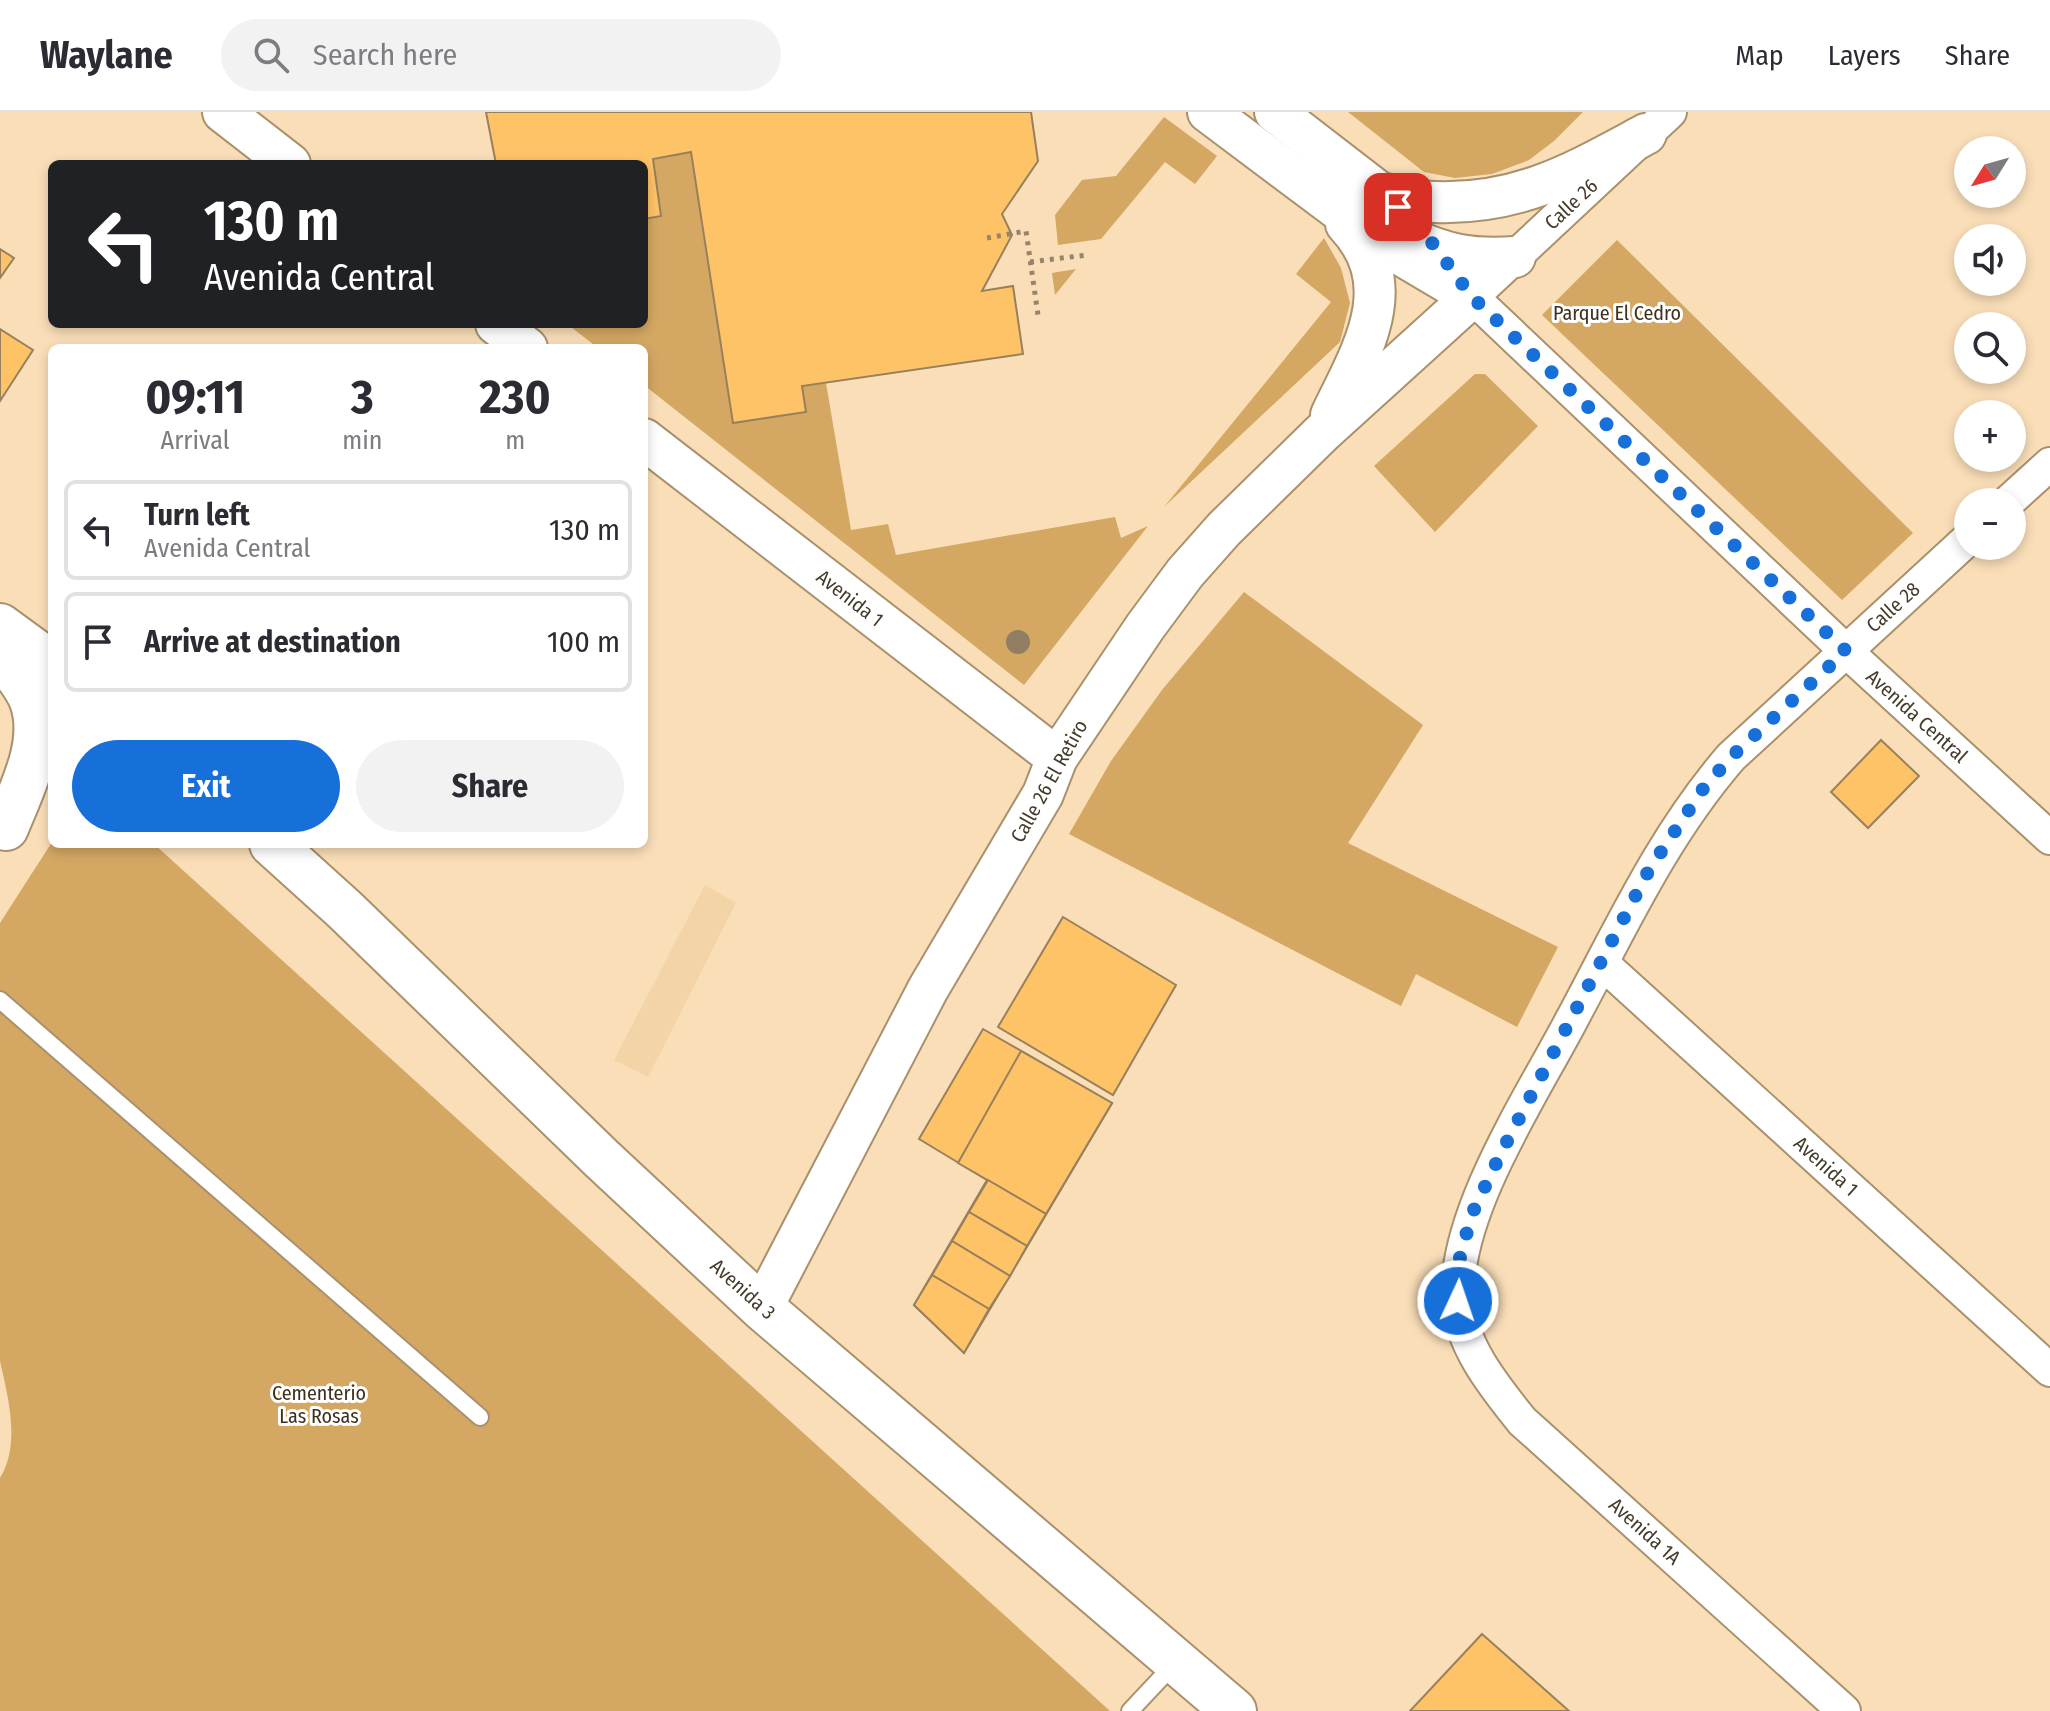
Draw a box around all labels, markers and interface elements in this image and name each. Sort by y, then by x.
search box [221,19,781,91]
text: Waylane [40,32,173,78]
icon: search [249,33,293,77]
text: Search here [313,37,457,73]
text: Map [1735,39,1784,72]
text: Layers [1828,39,1901,72]
text: Share [1945,39,2010,72]
north arrow [1954,136,2026,208]
map controls [1954,136,2026,560]
pin [1364,173,1432,241]
street label: Calle 26 [1540,174,1602,234]
icon: arrive [1376,185,1420,229]
text: 130 m [204,188,339,255]
icon: left [72,192,176,296]
button: sound [1954,224,2026,296]
text: Avenida Central [204,256,434,300]
park label: Parque El Cedro [1553,301,1681,325]
button: search [1954,312,2026,384]
text: 09:11 [145,368,245,426]
text: 3 [351,368,374,426]
text: 230 [480,368,551,426]
button: + [1954,400,2026,472]
text: Arrival [161,425,230,456]
text: min [342,425,382,456]
text: m [505,425,525,456]
button: − [1954,488,2026,560]
text: Turn left [144,497,250,533]
icon: left [76,508,120,552]
text: 130 m [549,512,620,548]
text: Avenida Central [144,533,310,564]
street label: Avenida 1 [812,565,888,631]
street label: Calle 28 [1861,577,1925,637]
icon: arrive [76,620,120,664]
text: Arrive at destination [144,624,401,660]
text: 100 m [547,624,620,660]
street label: Avenida Central [1861,664,1973,768]
street label: Calle 26 El Retiro [1005,716,1093,846]
button: Exit [72,740,340,832]
button: Share [356,740,624,832]
street label: Avenida 1 [1789,1131,1863,1201]
street label: Avenida 3 [706,1254,780,1324]
position arrow [1416,1259,1500,1343]
park label: Cementerio Las Rosas [272,1381,366,1428]
street label: Avenida 1A [1604,1493,1686,1570]

